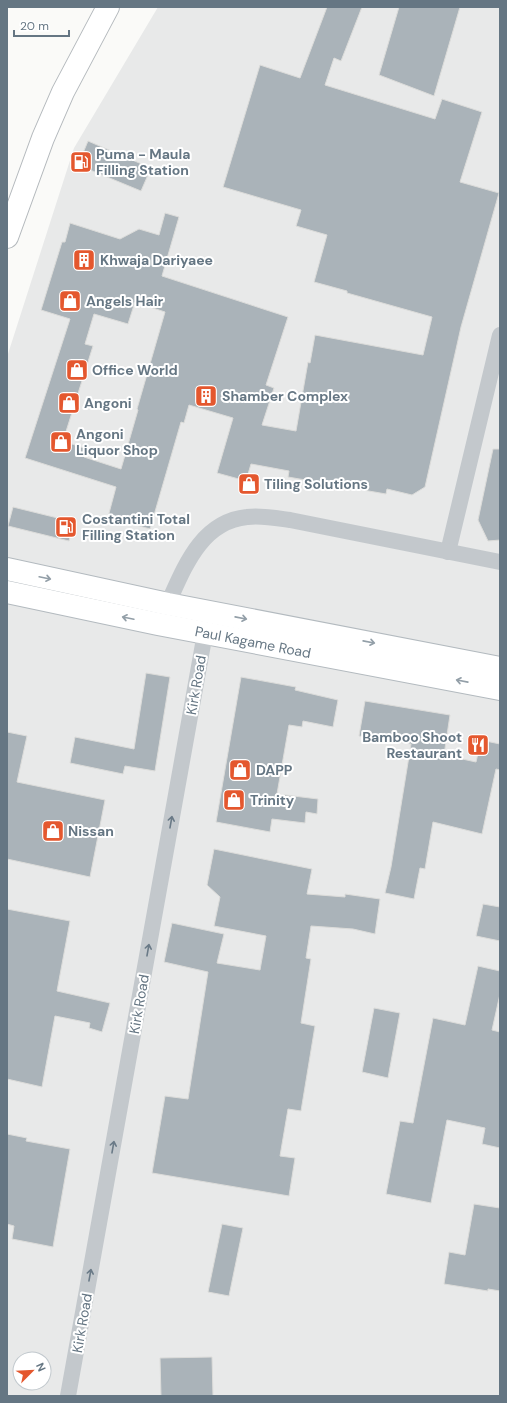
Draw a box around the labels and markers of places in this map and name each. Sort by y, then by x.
place label: Puma - Maula Filling Station [96,145,190,179]
fuel station icon: Puma - Maula Filling Station [68,149,94,175]
building icon: Khwaja Dariyaee [71,247,97,273]
place label: Khwaja Dariyaee [100,251,213,269]
shop icon: Angels Hair [57,288,83,314]
place label: Angels Hair [86,292,164,310]
shop icon: Office World [64,357,90,383]
place label: Office World [92,361,178,379]
building icon: Shamber Complex [193,383,219,409]
place label: Shamber Complex [222,387,348,405]
shop icon: Angoni [56,390,82,416]
place label: Angoni [84,394,132,412]
place label: Angoni Liquor Shop [76,425,158,459]
shop icon: Angoni Liquor Shop [48,429,74,455]
shop icon: Tiling Solutions [236,471,262,497]
place label: Tiling Solutions [264,475,368,493]
place label: Costantini Total Filling Station [82,510,190,544]
fuel station icon: Costantini Total Filling Station [53,514,79,540]
place label: Bamboo Shoot Restaurant [362,728,462,762]
restaurant icon: Bamboo Shoot Restaurant [465,732,491,758]
shop icon: DAPP [227,757,253,783]
place label: DAPP [256,761,293,779]
shop icon: Trinity [221,787,247,813]
place label: Trinity [250,791,295,809]
shop icon: Nissan [40,818,66,844]
place label: Nissan [68,822,114,840]

